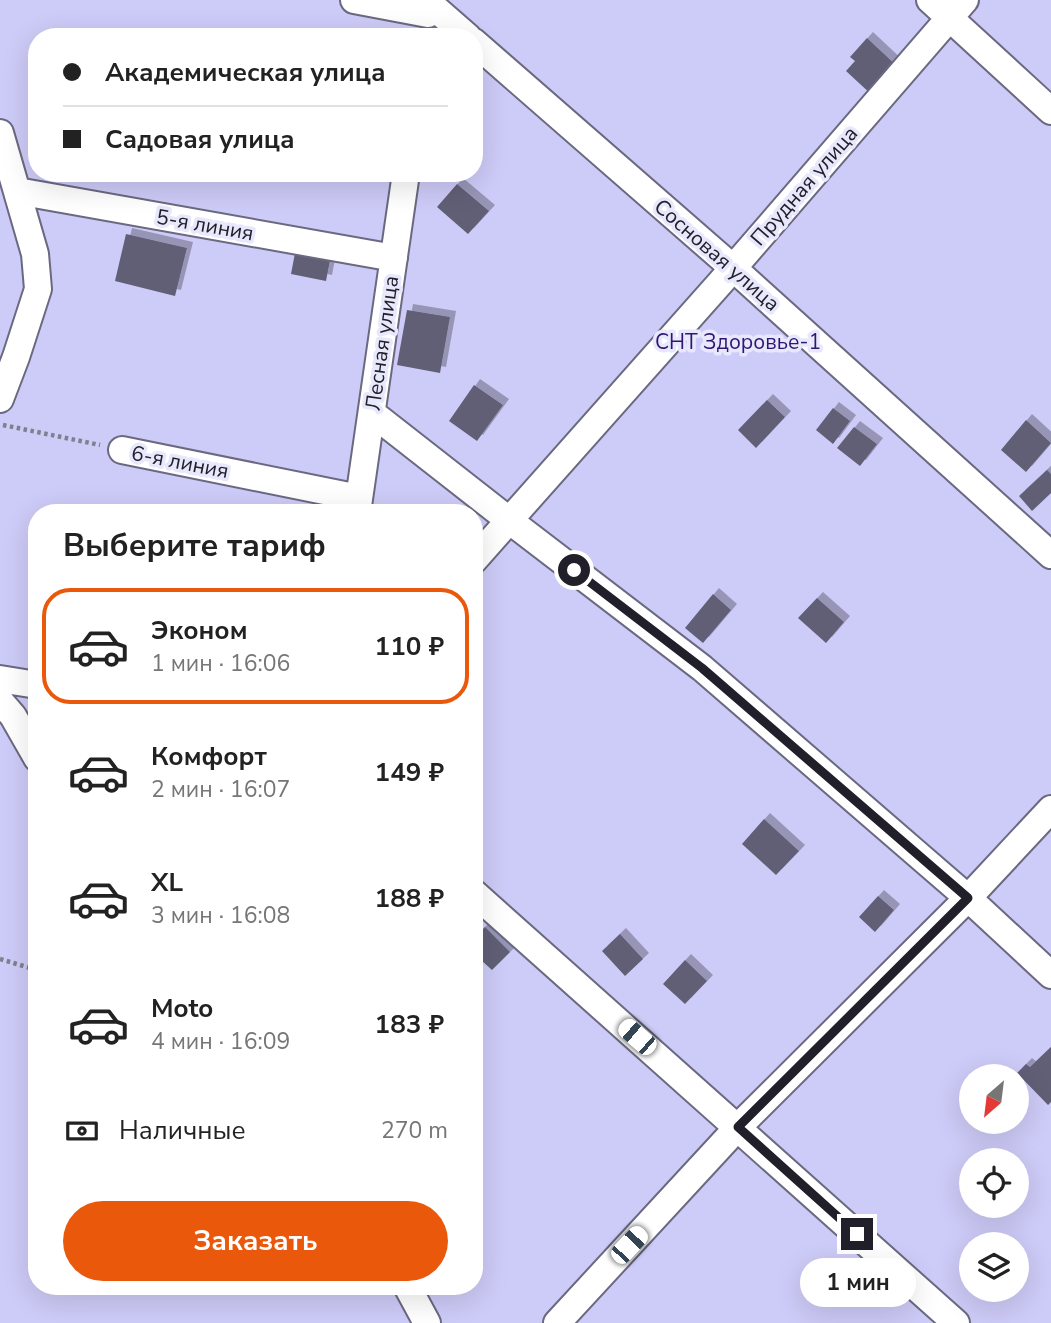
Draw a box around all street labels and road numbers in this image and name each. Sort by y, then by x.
street label: Прудная улица [744,120,864,252]
street label: Сосновая улица [648,193,786,317]
street label: 5-я линия [154,203,256,247]
street label: Лесная улица [359,274,405,412]
street label: 6-я линия [129,439,231,485]

